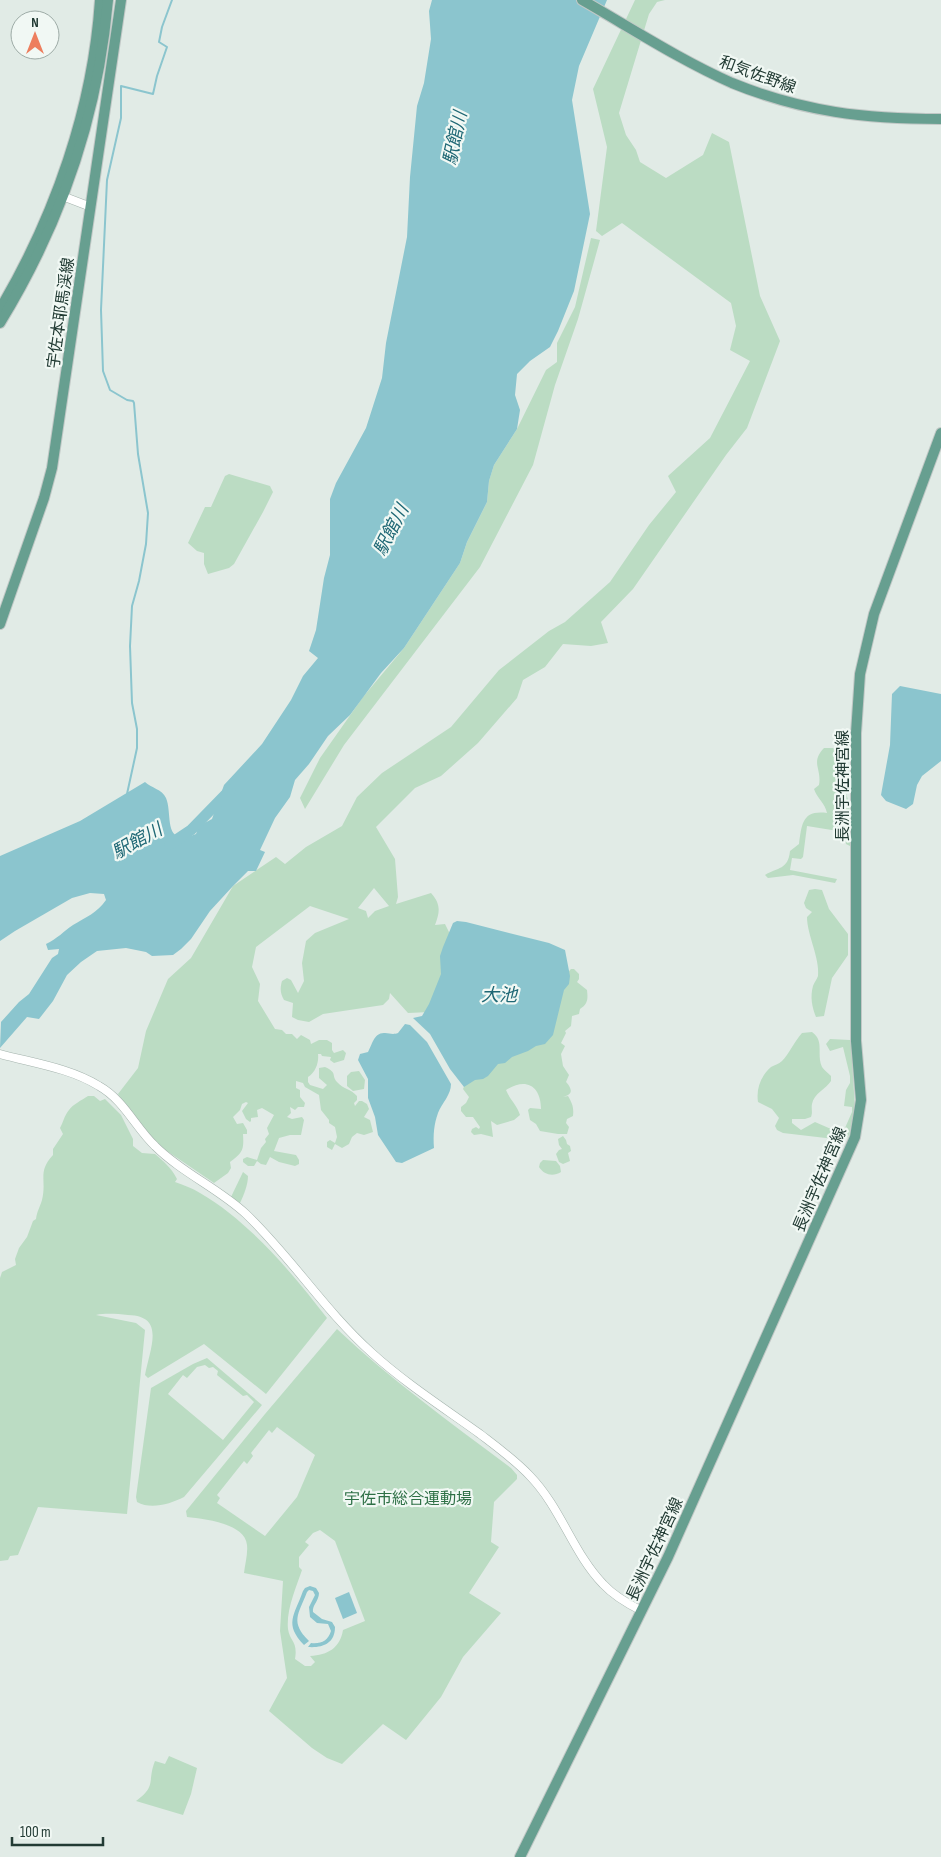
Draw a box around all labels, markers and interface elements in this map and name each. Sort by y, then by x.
north arrow [10,10,60,60]
text: N [31,14,39,31]
street label: 和気佐野線 [717,53,798,98]
water label: 駅館川 [440,108,472,167]
street label: 宇佐本耶馬渓線 [44,256,79,370]
water label: 駅館川 [370,500,414,559]
street label: 長洲宇佐神宮線 [834,730,853,842]
water label: 駅館川 [109,818,168,864]
water label: 大池 [481,985,519,1006]
street label: 長洲宇佐神宮線 [790,1124,851,1235]
park label: 宇佐市総合運動場 [344,1490,472,1509]
street label: 長洲宇佐神宮線 [623,1495,688,1604]
scale bar [12,1814,104,1846]
text: 100 m [20,1823,51,1842]

